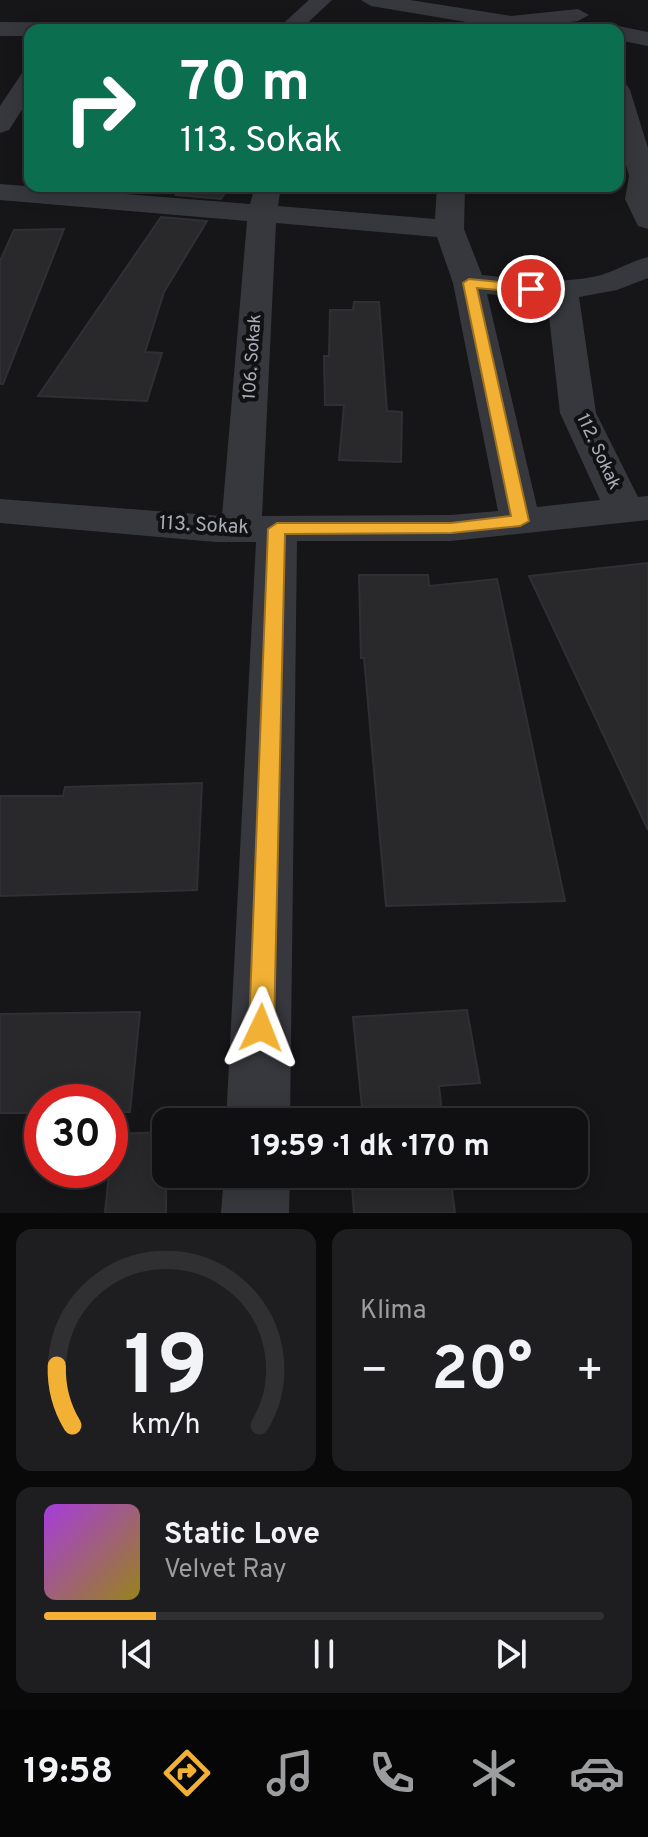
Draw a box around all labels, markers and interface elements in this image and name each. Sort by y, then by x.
text: 70 m [180,50,310,120]
icon: right [48,56,152,160]
text: 113. Sokak [180,119,342,165]
pin [497,255,565,323]
icon: arrive [509,267,553,311]
street label: 106. Sokak [239,313,267,401]
street label: 112. Sokak [570,410,626,494]
street label: 113. Sokak [158,511,250,541]
position arrow [219,986,303,1070]
speed limit sign: 30 [24,1084,128,1188]
text: 19:59 · 1 dk · 170 m [250,1129,490,1166]
text: Klima [360,1295,426,1328]
text: 19 [124,1319,208,1424]
text: 20° [431,1335,533,1411]
text: − [360,1345,388,1401]
text: + [576,1345,604,1401]
text: km/h [131,1408,201,1444]
text: Static Love [164,1517,320,1554]
text: Velvet Ray [164,1554,287,1587]
icon: previous [115,1632,159,1676]
icon: pause [302,1632,346,1676]
icon: next [489,1632,533,1676]
icon: directions [159,1745,215,1801]
icon: music [262,1745,318,1801]
icon: phone [364,1745,420,1801]
icon: climate [466,1745,522,1801]
icon: car [569,1745,625,1801]
text: 19:58 [23,1750,113,1796]

